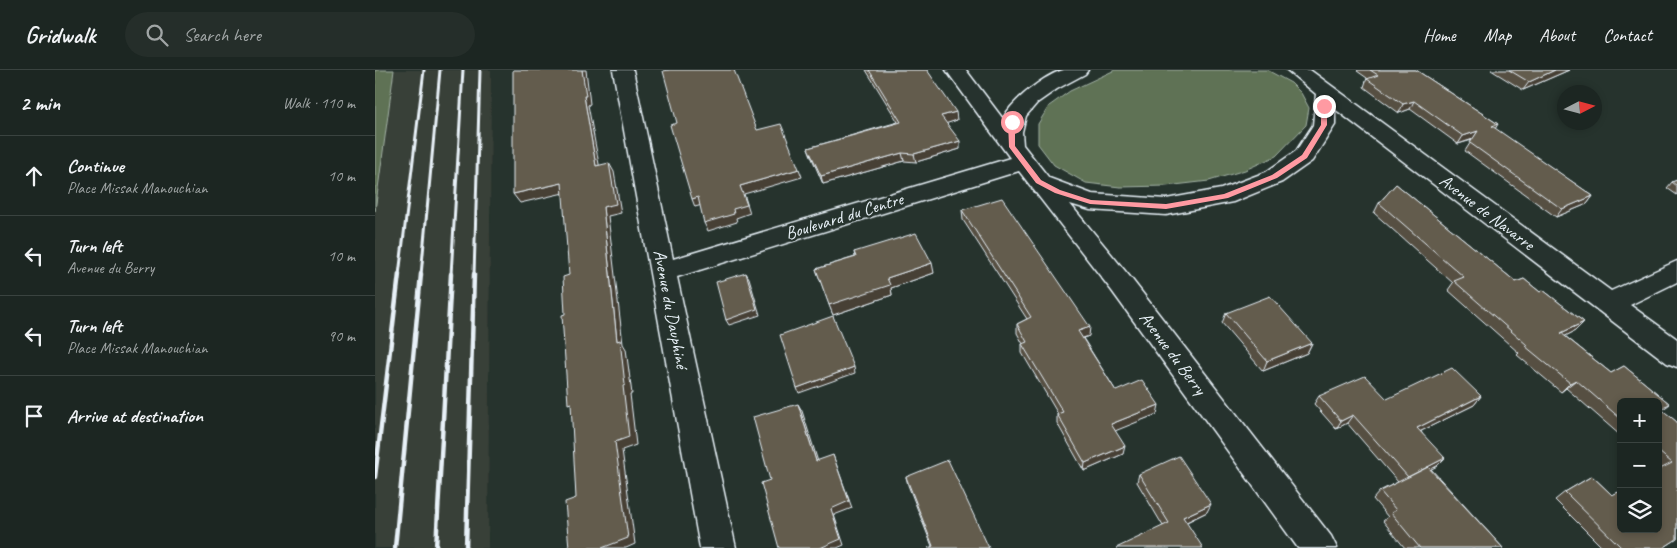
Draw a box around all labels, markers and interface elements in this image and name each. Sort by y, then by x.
search box [125,12,475,57]
text: Gridwalk [25,20,95,50]
icon: search [143,21,171,49]
text: Search here [183,23,261,47]
text: Home [1423,24,1456,46]
text: Map [1484,24,1511,46]
text: About [1539,24,1575,46]
text: Contact [1603,24,1652,46]
north arrow [1557,85,1602,130]
text: 2 min [20,90,60,116]
text: Walk · 110 m [283,93,355,113]
route end [1313,95,1336,118]
route start [1001,111,1024,134]
text: Continue [67,154,124,178]
icon: ahead [20,162,48,190]
text: 10 m [328,166,355,186]
street label: Avenue de Navarre [1435,169,1540,256]
text: Place Missak Manouchian [67,178,208,198]
street label: Boulevard du Centre [783,187,907,244]
text: Turn left [67,234,122,258]
icon: left [20,242,48,270]
text: 10 m [328,246,355,266]
street label: Avenue du Dauphiné [649,248,694,373]
text: Avenue du Berry [67,258,154,278]
street label: Avenue du Berry [1135,307,1212,400]
text: Turn left [67,314,122,338]
icon: left [20,322,48,350]
text: 90 m [328,326,355,346]
text: Place Missak Manouchian [67,338,208,358]
map controls [1617,398,1662,533]
button: + [1617,398,1662,443]
icon: arrive [20,402,48,430]
text: Arrive at destination [67,404,203,428]
button: − [1617,443,1662,488]
button: layers [1617,488,1662,533]

